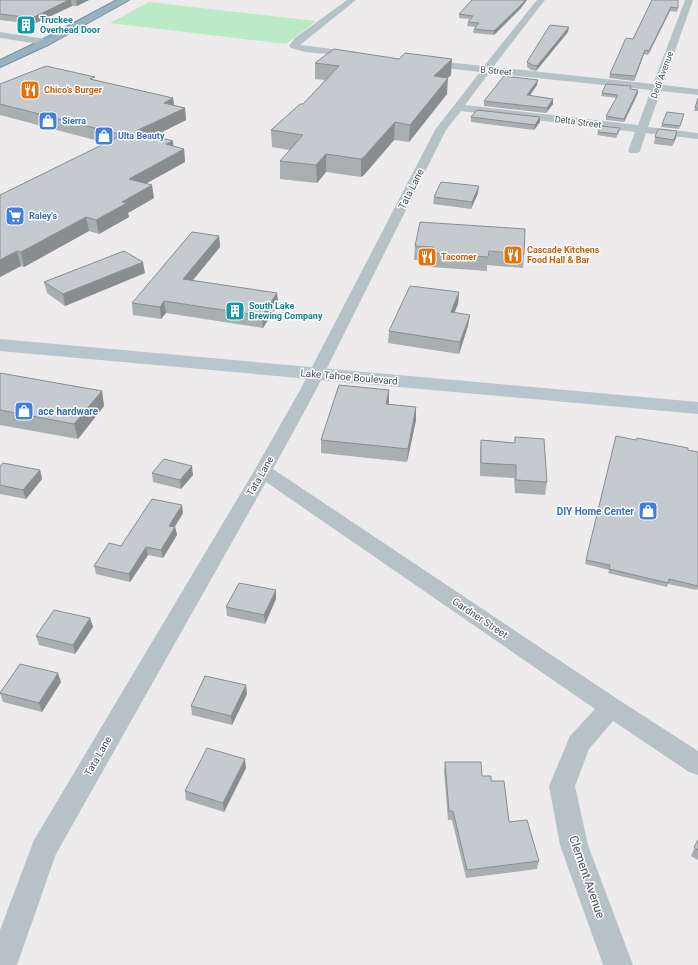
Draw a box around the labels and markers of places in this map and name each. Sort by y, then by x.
building icon: Truckee Overhead Door [15,14,37,36]
place label: Truckee Overhead Door [40,15,101,35]
restaurant icon: Chico’s Burger [19,79,41,101]
place label: Chico’s Burger [44,85,103,95]
shop icon: Sierra [37,110,59,132]
place label: Sierra [62,116,86,126]
shop icon: Ulta Beauty [93,125,115,147]
place label: Ulta Beauty [118,131,165,141]
supermarket icon: Raley's [4,205,26,227]
place label: Raley's [29,211,57,221]
restaurant icon: Cascade Kitchens Food Hall & Bar [502,244,524,266]
place label: Cascade Kitchens Food Hall & Bar [527,245,600,265]
restaurant icon: Tacomer [416,246,438,268]
place label: Tacomer [441,252,477,262]
building icon: South Lake Brewing Company [224,300,246,322]
place label: South Lake Brewing Company [249,301,323,321]
shop icon: ace hardware [13,400,35,422]
place label: ace hardware [38,406,99,417]
shop icon: DIY Home Center [637,500,659,522]
place label: DIY Home Center [557,506,634,517]

